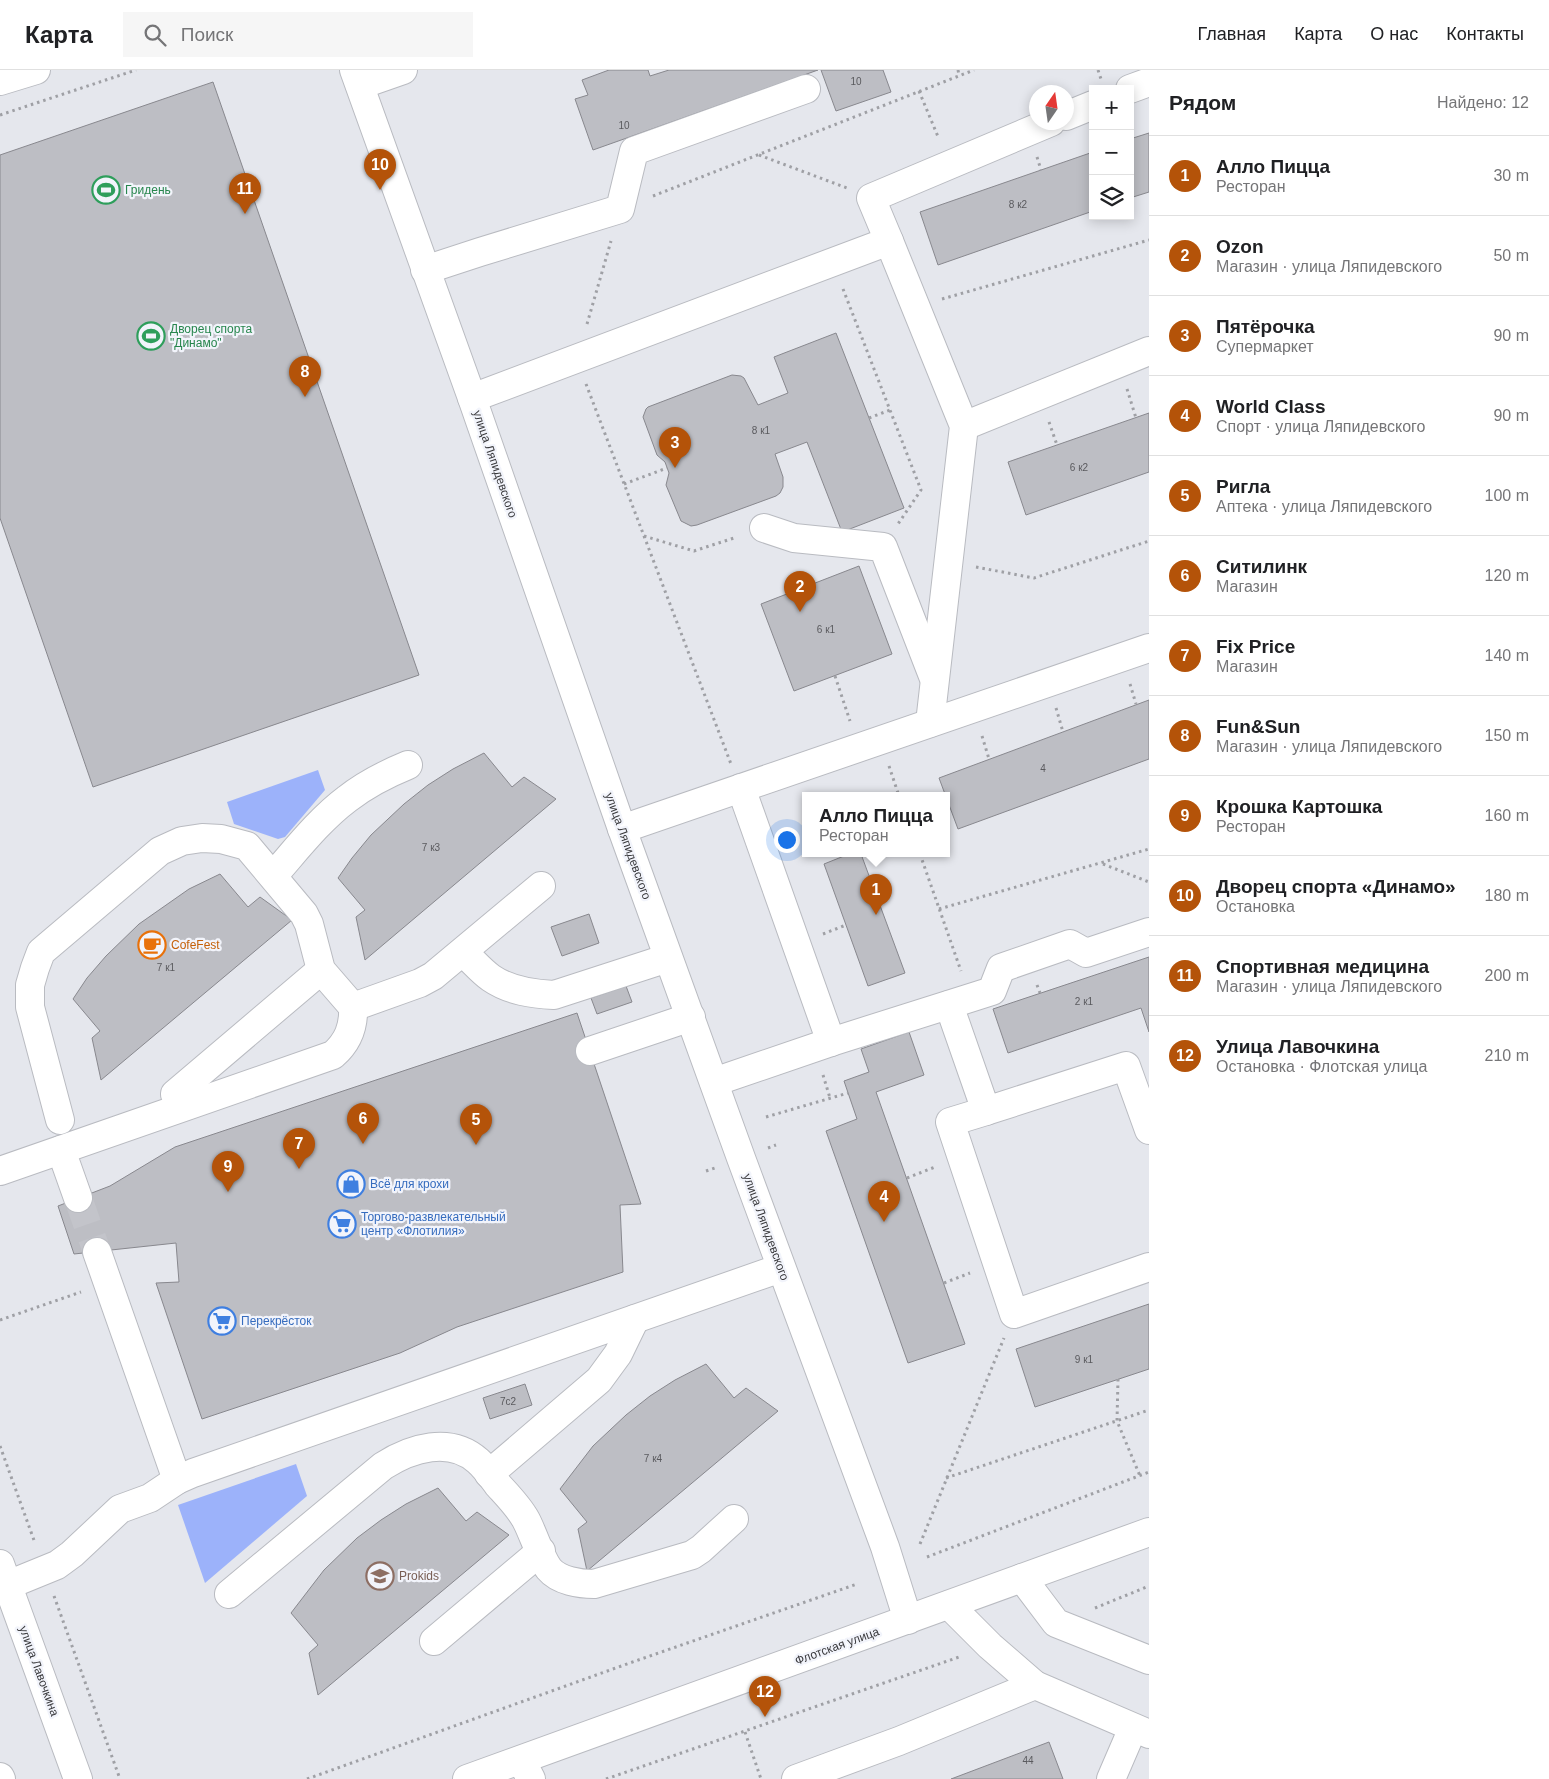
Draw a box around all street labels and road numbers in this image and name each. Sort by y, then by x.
street label: улица Ляпидевского [470,408,520,520]
street label: улица Ляпидевского [602,791,654,902]
street label: улица Ляпидевского [740,1172,792,1283]
street label: улица Лавочкина [16,1624,62,1718]
street label: Флотская улица [793,1624,881,1668]

